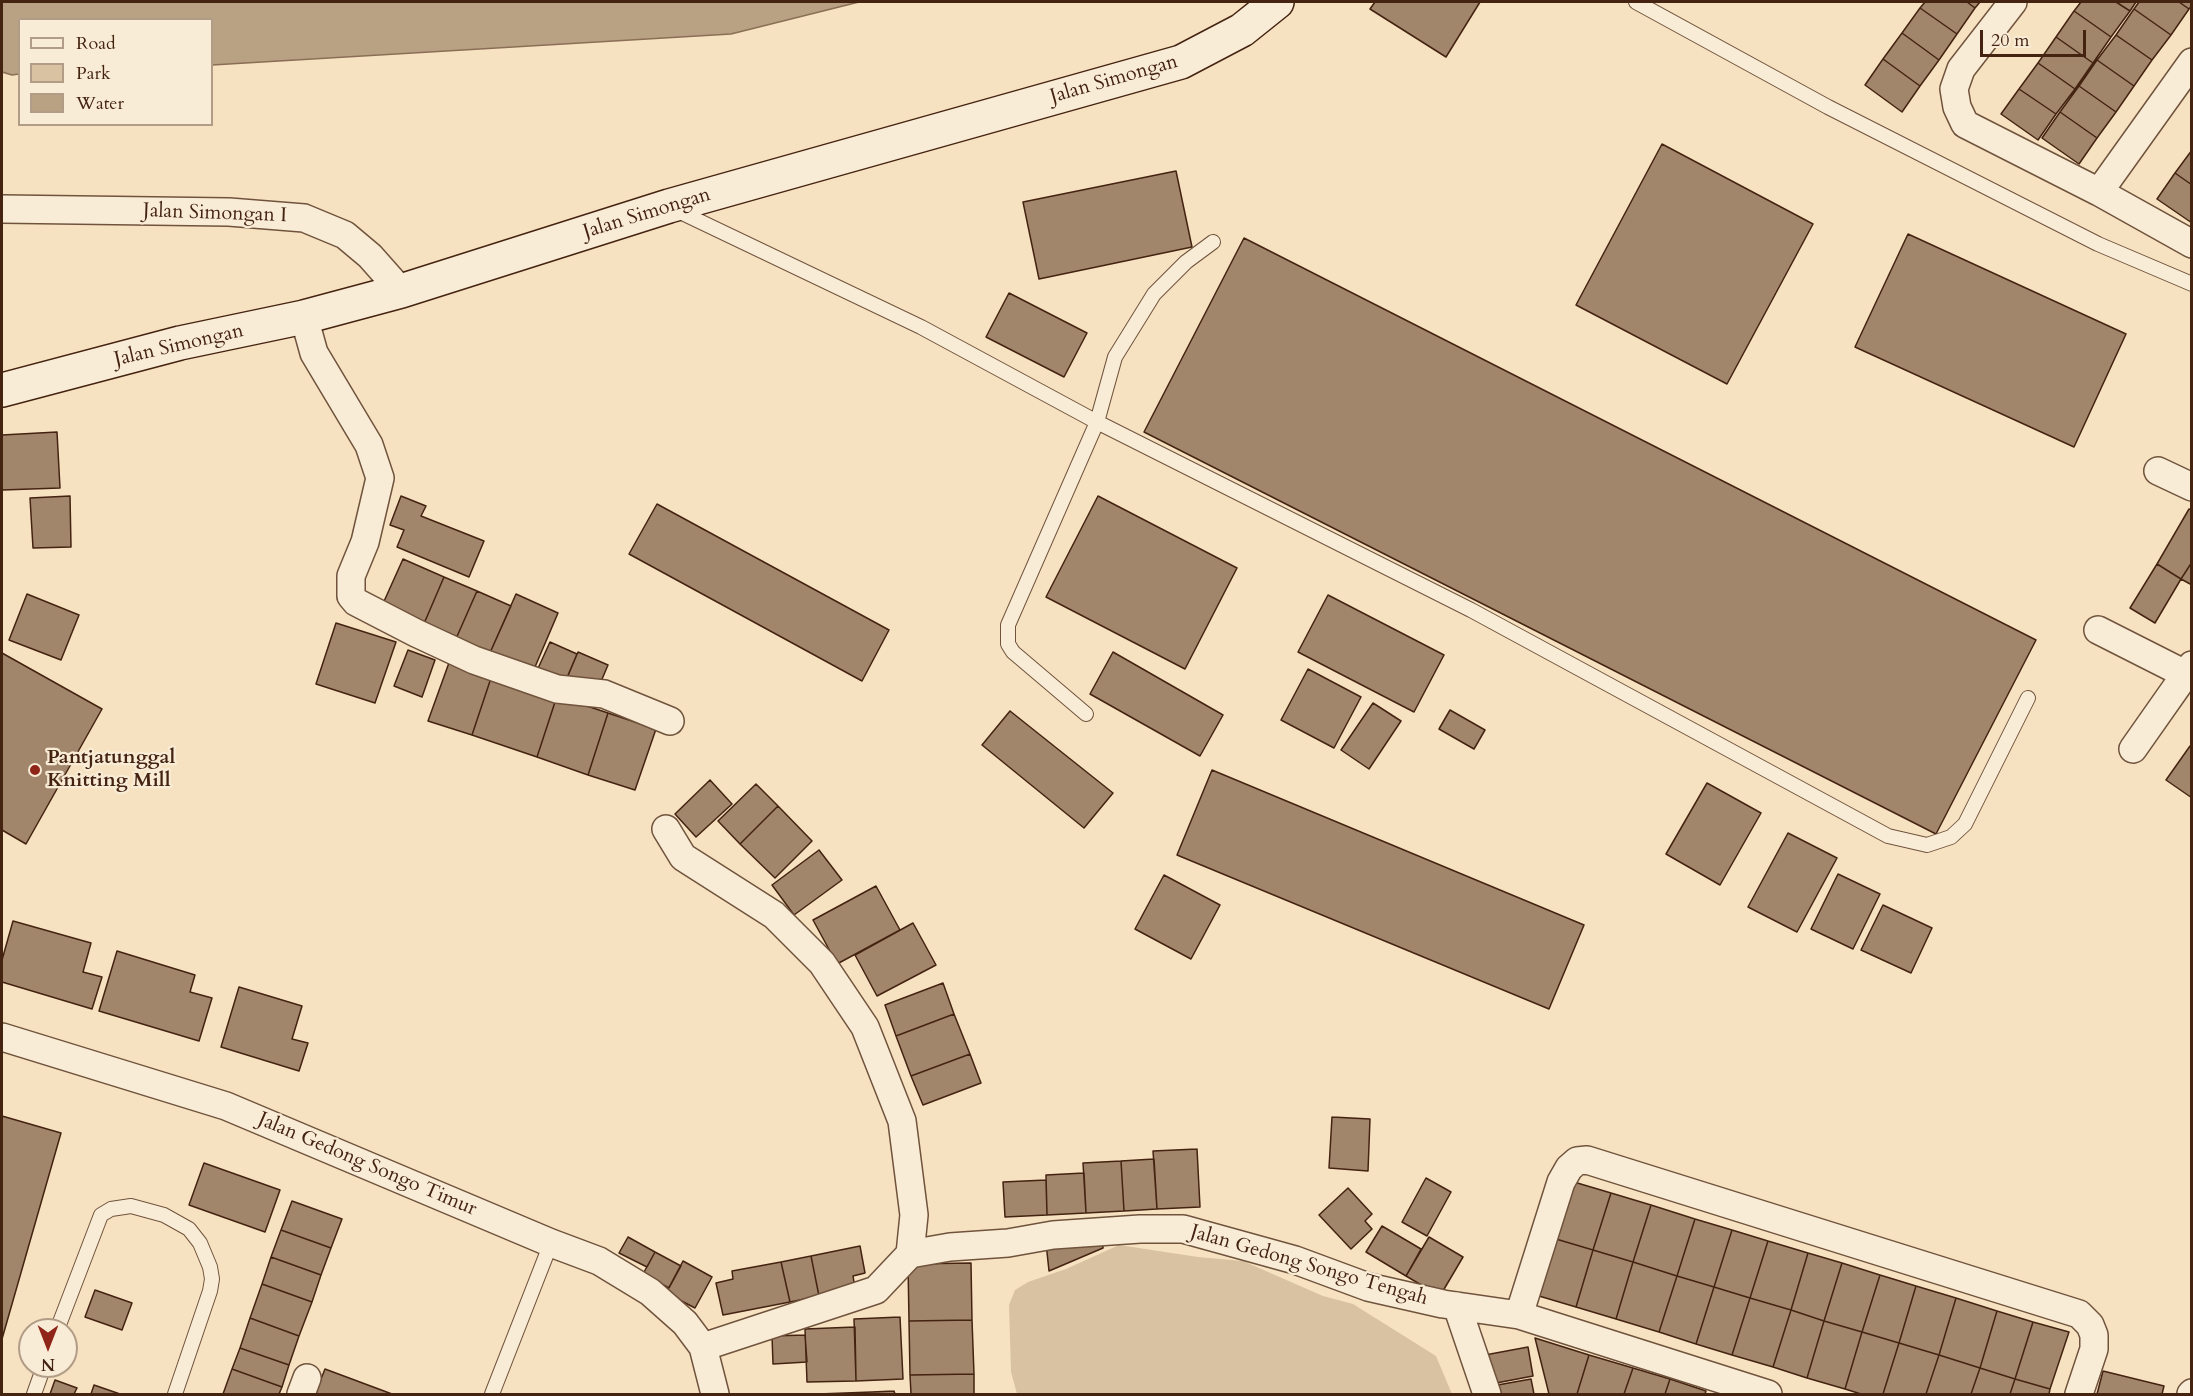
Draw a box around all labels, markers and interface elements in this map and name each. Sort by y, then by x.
legend [18,18,213,126]
scale bar [1983,18,2090,56]
text: 20 m [1991,28,2030,53]
text: Road [76,31,116,56]
street label: Jalan Simongan [1047,50,1181,110]
text: Park [76,61,111,86]
text: Water [76,91,124,116]
street label: Jalan Simongan [580,183,714,245]
street label: Jalan Simongan I [143,199,287,229]
street label: Jalan Simongan [112,319,246,373]
place label: Pantjatunggal Knitting Mill [47,746,175,793]
marker: Pantjatunggal Knitting Mill [28,763,42,777]
street label: Jalan Gedong Songo Timur [254,1108,480,1222]
street label: Jalan Gedong Songo Tengah [1188,1221,1430,1311]
north arrow [18,1318,78,1378]
text: N [41,1353,55,1375]

